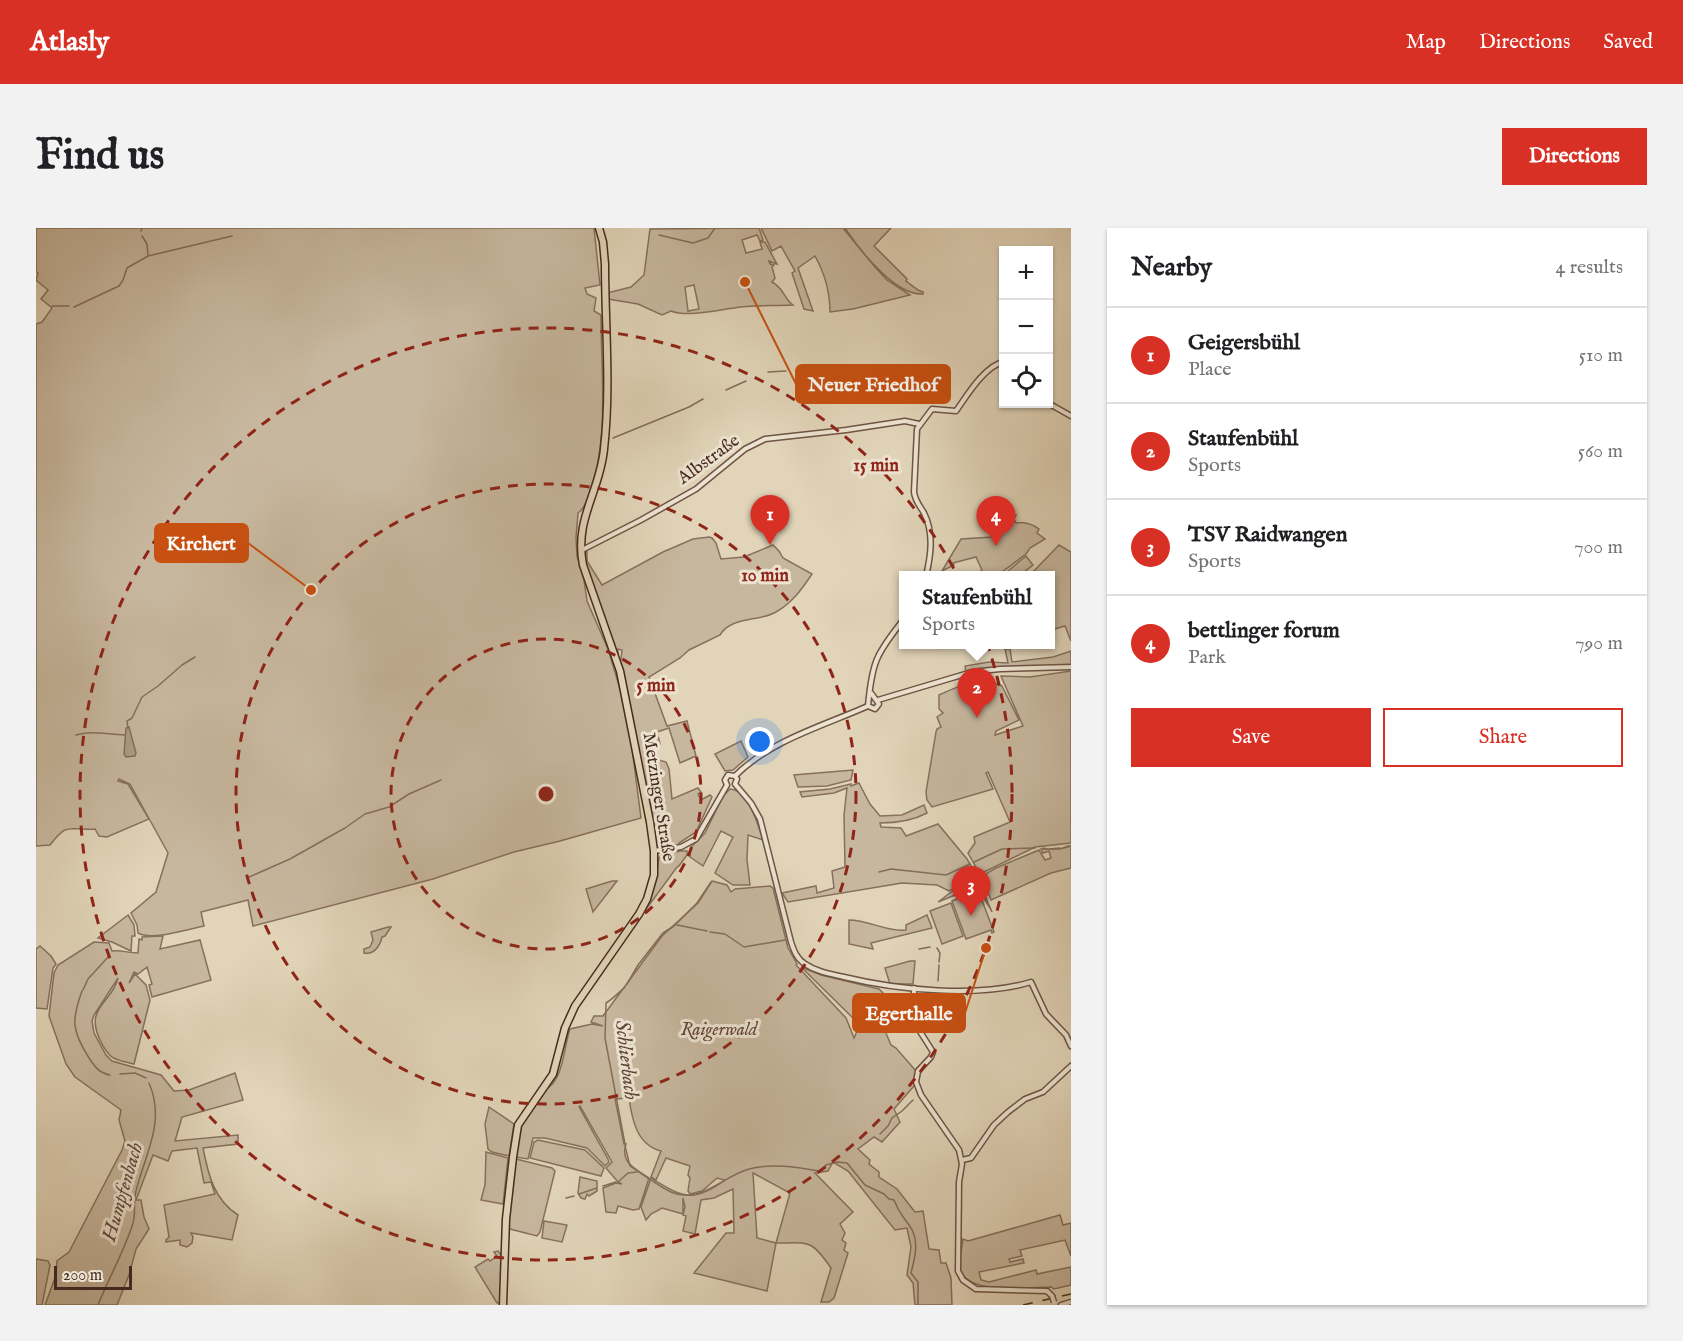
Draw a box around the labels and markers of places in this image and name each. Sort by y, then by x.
callout: Neuer Friedhof [796,365,950,403]
pin: 1 [750,496,790,545]
pin: 4 [976,496,1016,546]
callout: Kirchert [155,524,248,562]
pin: 2 [958,668,996,718]
centre of rings [536,784,556,804]
pin: 3 [952,866,990,916]
callout: Egerthalle [853,994,965,1032]

